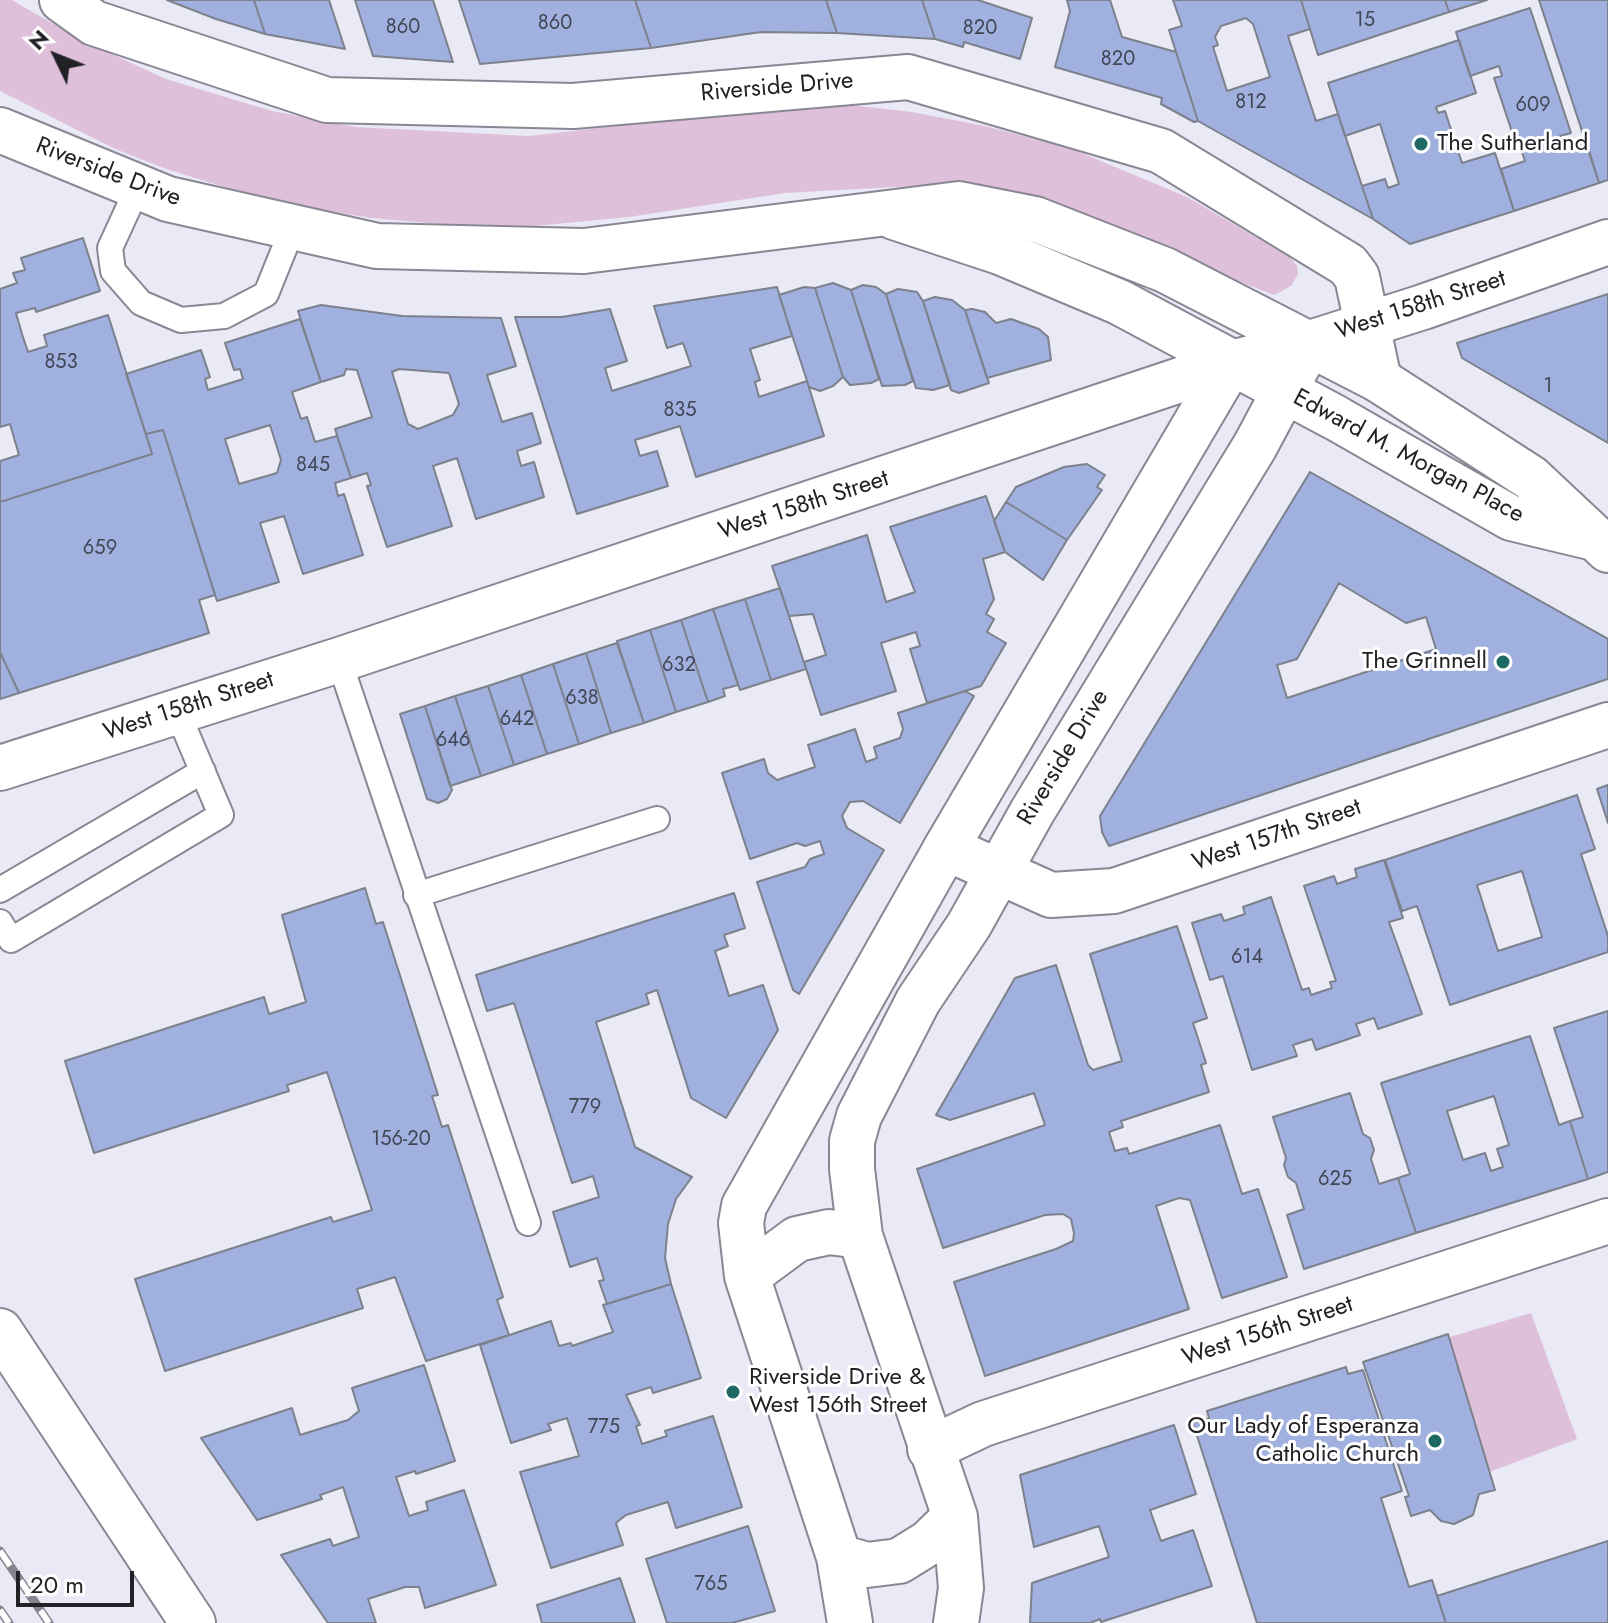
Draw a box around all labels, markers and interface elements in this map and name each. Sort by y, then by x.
house number: 15 [1355,9,1375,33]
house number: 860 [538,12,572,36]
north arrow [16,16,96,96]
house number: 860 [386,16,420,40]
house number: 820 [963,17,997,41]
text: N [21,22,56,57]
house number: 820 [1101,48,1135,72]
street label: Riverside Drive [700,67,854,109]
house number: 812 [1235,91,1267,115]
house number: 609 [1515,94,1551,118]
place label: The Sutherland [1437,130,1588,158]
street label: Riverside Drive [31,132,185,214]
marker: The Sutherland [1412,135,1430,153]
street label: West 158th Street [1332,265,1510,347]
house number: 853 [44,351,78,375]
house number: 1 [1544,375,1552,399]
street label: Edward M. Morgan Place [1288,384,1528,530]
house number: 835 [663,399,697,423]
house number: 845 [296,454,330,478]
street label: West 158th Street [715,465,893,547]
house number: 659 [83,537,117,561]
place label: The Grinnell [1362,648,1487,676]
marker: The Grinnell [1494,653,1512,671]
house number: 632 [662,654,696,678]
street label: West 158th Street [100,666,278,748]
street label: Riverside Drive [1012,685,1116,831]
house number: 638 [565,687,599,711]
house number: 642 [500,708,534,732]
house number: 646 [436,729,470,753]
street label: West 157th Street [1189,794,1365,878]
house number: 614 [1231,946,1263,970]
house number: 779 [569,1096,601,1120]
house number: 156-20 [371,1128,431,1152]
house number: 625 [1318,1168,1352,1192]
street label: West 156th Street [1179,1291,1357,1373]
place label: Riverside Drive & West 156th Street [749,1364,927,1420]
marker: Riverside Drive & West 156th Street [724,1383,742,1401]
place label: Our Lady of Esperanza Catholic Church [1187,1413,1419,1469]
house number: 775 [588,1416,620,1440]
marker: Our Lady of Esperanza Catholic Church [1426,1432,1444,1450]
scale bar [20,1555,138,1605]
text: 20 m [30,1567,84,1602]
house number: 765 [694,1573,728,1597]

